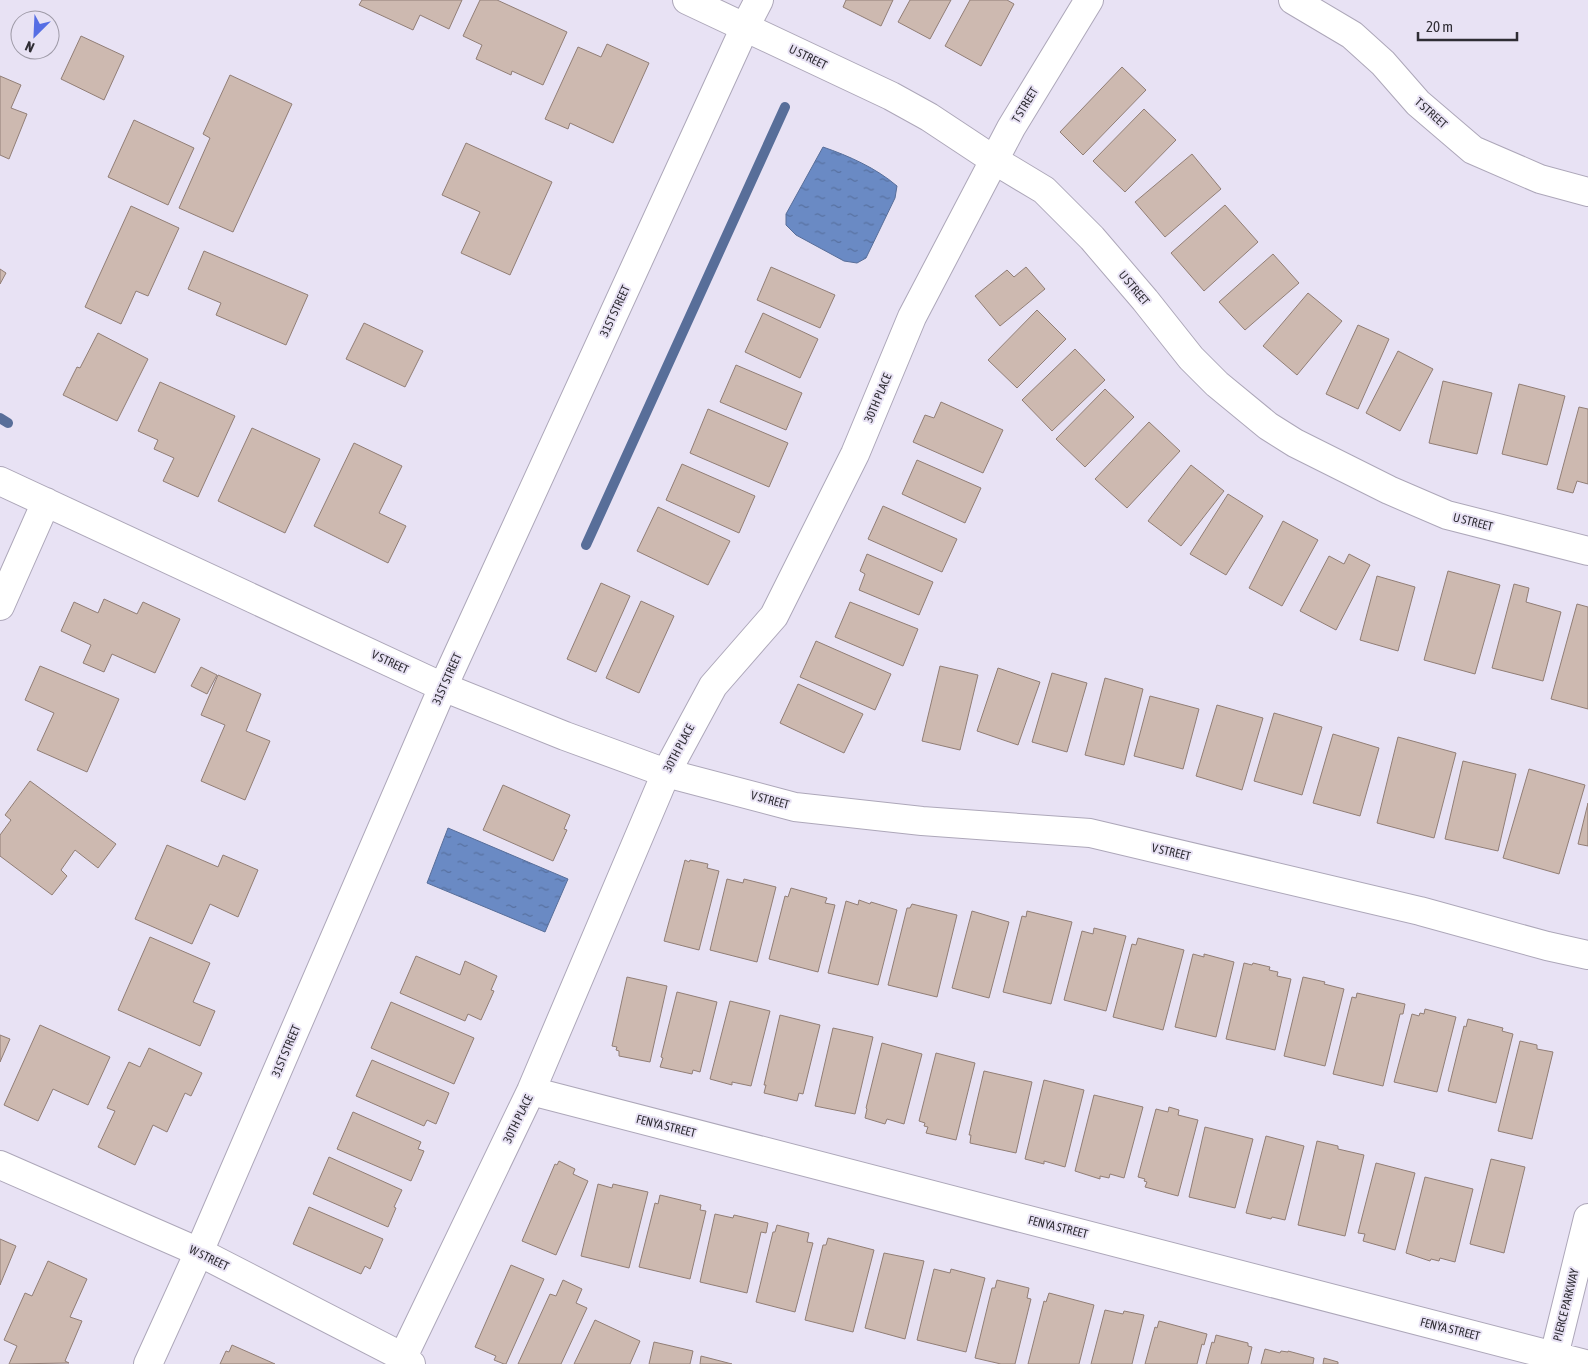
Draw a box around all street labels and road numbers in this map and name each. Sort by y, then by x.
street label: U STREET [787,42,830,72]
street label: T STREET [1009,84,1041,125]
street label: T STREET [1412,95,1451,132]
street label: U STREET [1116,268,1153,309]
street label: 31ST STREET [597,282,633,339]
street label: 30TH PLACE [861,371,895,425]
street label: U STREET [1452,510,1495,534]
street label: V STREET [369,647,411,677]
street label: 31ST STREET [429,650,465,707]
street label: 30TH PLACE [661,722,697,774]
street label: V STREET [749,788,792,812]
street label: V STREET [1150,841,1192,863]
street label: 31ST STREET [269,1022,303,1079]
street label: 30TH PLACE [500,1093,536,1145]
street label: FENYA STREET [635,1112,698,1140]
street label: FENYA STREET [1027,1213,1090,1241]
street label: W STREET [187,1242,232,1274]
street label: PIERCE PARKWAY [1550,1267,1582,1343]
street label: FENYA STREET [1419,1315,1482,1343]

